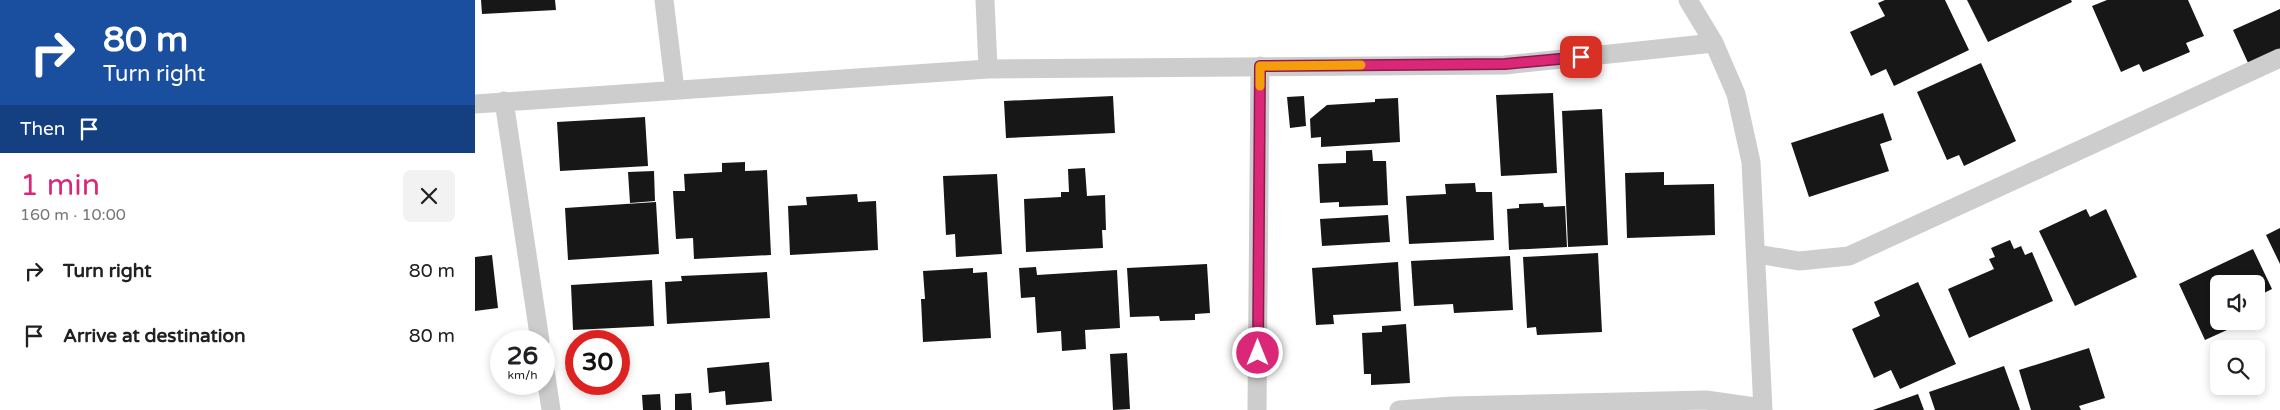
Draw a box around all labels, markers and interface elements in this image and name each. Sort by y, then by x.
text: 80 m [103,19,188,61]
icon: right [20,20,85,85]
pin [1560,36,1602,78]
icon: arrive [1567,43,1595,71]
text: Turn right [103,61,205,87]
icon: arrive [75,115,103,143]
text: Then [20,118,65,140]
text: 1 min [20,167,100,204]
button: close [403,170,455,222]
text: 160 m · 10:00 [20,205,126,225]
icon: right [20,257,48,285]
text: Turn right [63,260,151,282]
text: 80 m [409,260,455,282]
map controls [2210,275,2265,395]
button: sound [2210,275,2265,330]
icon: arrive [20,322,48,350]
text: Arrive at destination [63,325,246,347]
text: 80 m [409,325,455,347]
position arrow [1231,326,1283,378]
speed limit sign: 30 [565,330,630,395]
button: search [2210,340,2265,395]
text: 26 [507,341,538,371]
text: km/h [507,368,538,382]

